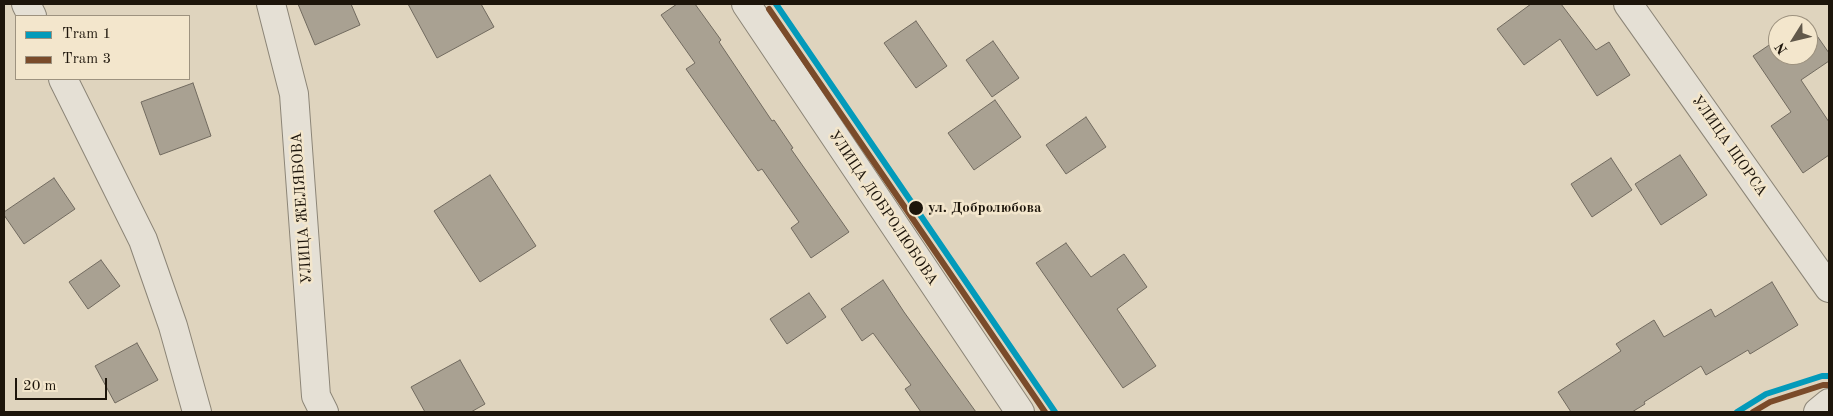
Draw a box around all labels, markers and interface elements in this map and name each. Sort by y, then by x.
legend [15,15,190,80]
north arrow [1768,15,1818,65]
text: Tram 1 [62,27,111,42]
text: N [1773,40,1790,57]
text: Tram 3 [62,52,111,67]
street label: УЛИЦА ЩОРСА [1687,92,1771,200]
street label: УЛИЦА ДОБРОЛЮБОВА [824,127,942,289]
street label: УЛИЦА ЖЕЛЯБОВА [288,132,316,284]
marker: ул. Добролюбова [907,199,925,217]
place label: ул. Добролюбова [928,199,1042,217]
scale bar [18,368,110,400]
text: 20 m [23,379,57,394]

